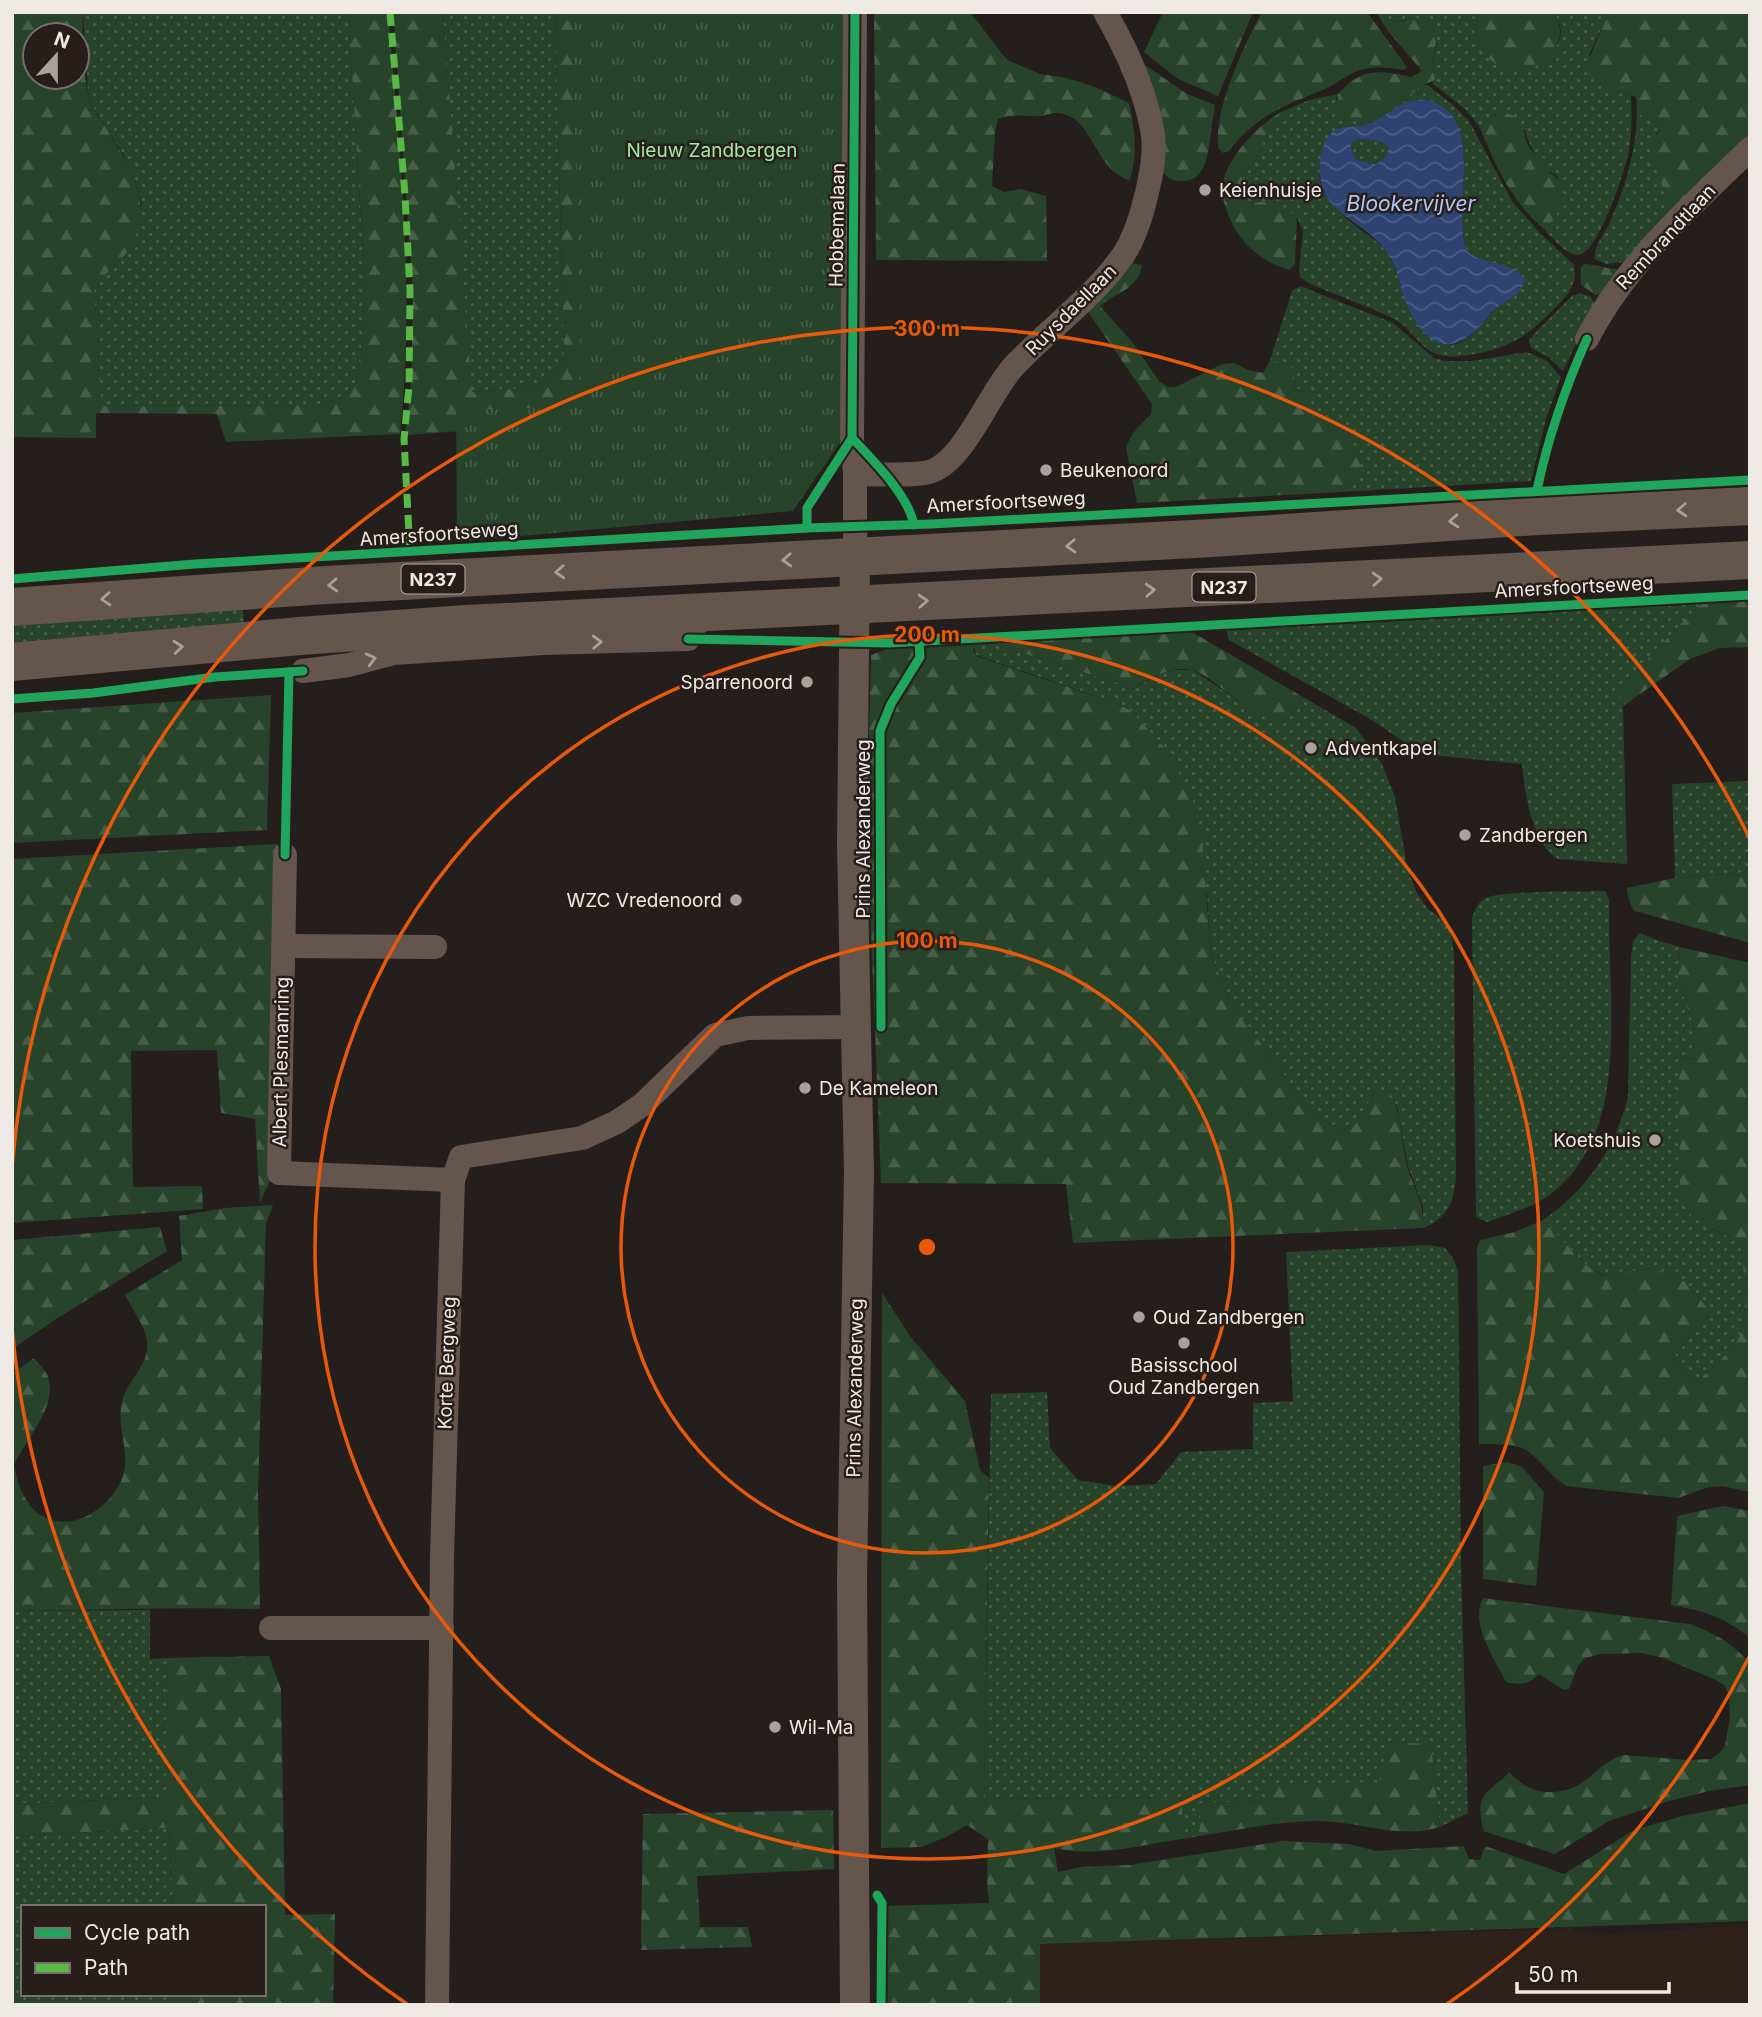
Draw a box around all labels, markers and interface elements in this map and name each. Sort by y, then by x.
north arrow [21,21,91,91]
text: N [51,27,73,54]
park label: Nieuw Zandbergen [626,139,798,162]
street label: Hobbemalaan [824,163,850,287]
place label: Keienhuisje [1219,179,1322,202]
street label: Rembrandtlaan [1611,180,1721,294]
marker: Keienhuisje [1197,182,1213,198]
water label: Blookervijver [1347,191,1476,216]
street label: Ruysdaellaan [1021,260,1121,360]
text: 300 m [894,316,960,341]
place label: Beukenoord [1060,459,1168,482]
marker: Beukenoord [1038,462,1054,478]
street label: Amersfoortseweg [926,486,1086,518]
one-way arrow [1676,502,1687,517]
one-way arrow [1449,514,1460,529]
street label: Amersfoortseweg [359,517,519,551]
one-way arrow [1065,538,1076,553]
one-way arrow [781,553,792,568]
road number: N237 [402,564,464,594]
one-way arrow [554,565,565,580]
street label: Amersfoortseweg [1494,571,1654,603]
road number: N237 [1192,572,1256,602]
one-way arrow [1372,572,1383,587]
one-way arrow [327,577,338,592]
one-way arrow [1145,583,1156,598]
one-way arrow [100,591,111,606]
one-way arrow [917,593,928,608]
text: 200 m [894,622,960,647]
one-way arrow [592,634,603,649]
one-way arrow [173,640,184,655]
one-way arrow [364,653,376,667]
place label: Sparrenoord [680,671,793,694]
marker: Sparrenoord [799,674,815,690]
place label: Adventkapel [1325,737,1437,760]
street label: Prins Alexanderweg [852,739,875,919]
marker: Adventkapel [1303,740,1319,756]
place label: Zandbergen [1479,824,1588,847]
marker: Zandbergen [1457,827,1473,843]
place label: WZC Vredenoord [567,889,722,912]
marker: WZC Vredenoord [728,892,744,908]
text: 100 m [896,928,958,953]
street label: Albert Plesmanring [268,976,294,1148]
place label: De Kameleon [819,1077,939,1100]
marker: De Kameleon [797,1080,813,1096]
place label: Koetshuis [1553,1129,1641,1152]
marker: Koetshuis [1647,1132,1663,1148]
centre of rings [915,1235,939,1259]
street label: Korte Bergweg [433,1296,461,1430]
street label: Prins Alexanderweg [842,1298,868,1478]
place label: Oud Zandbergen [1153,1306,1305,1329]
marker: Oud Zandbergen [1131,1309,1147,1325]
marker: Basisschool Oud Zandbergen [1176,1335,1192,1351]
place label: Basisschool Oud Zandbergen [1108,1354,1260,1399]
place label: Wil-Ma [789,1716,854,1739]
marker: Wil-Ma [767,1719,783,1735]
legend [21,1905,266,1996]
text: Cycle path [84,1920,190,1945]
scale bar [1517,1951,1669,1995]
text: Path [84,1955,129,1980]
text: 50 m [1528,1962,1578,1987]

